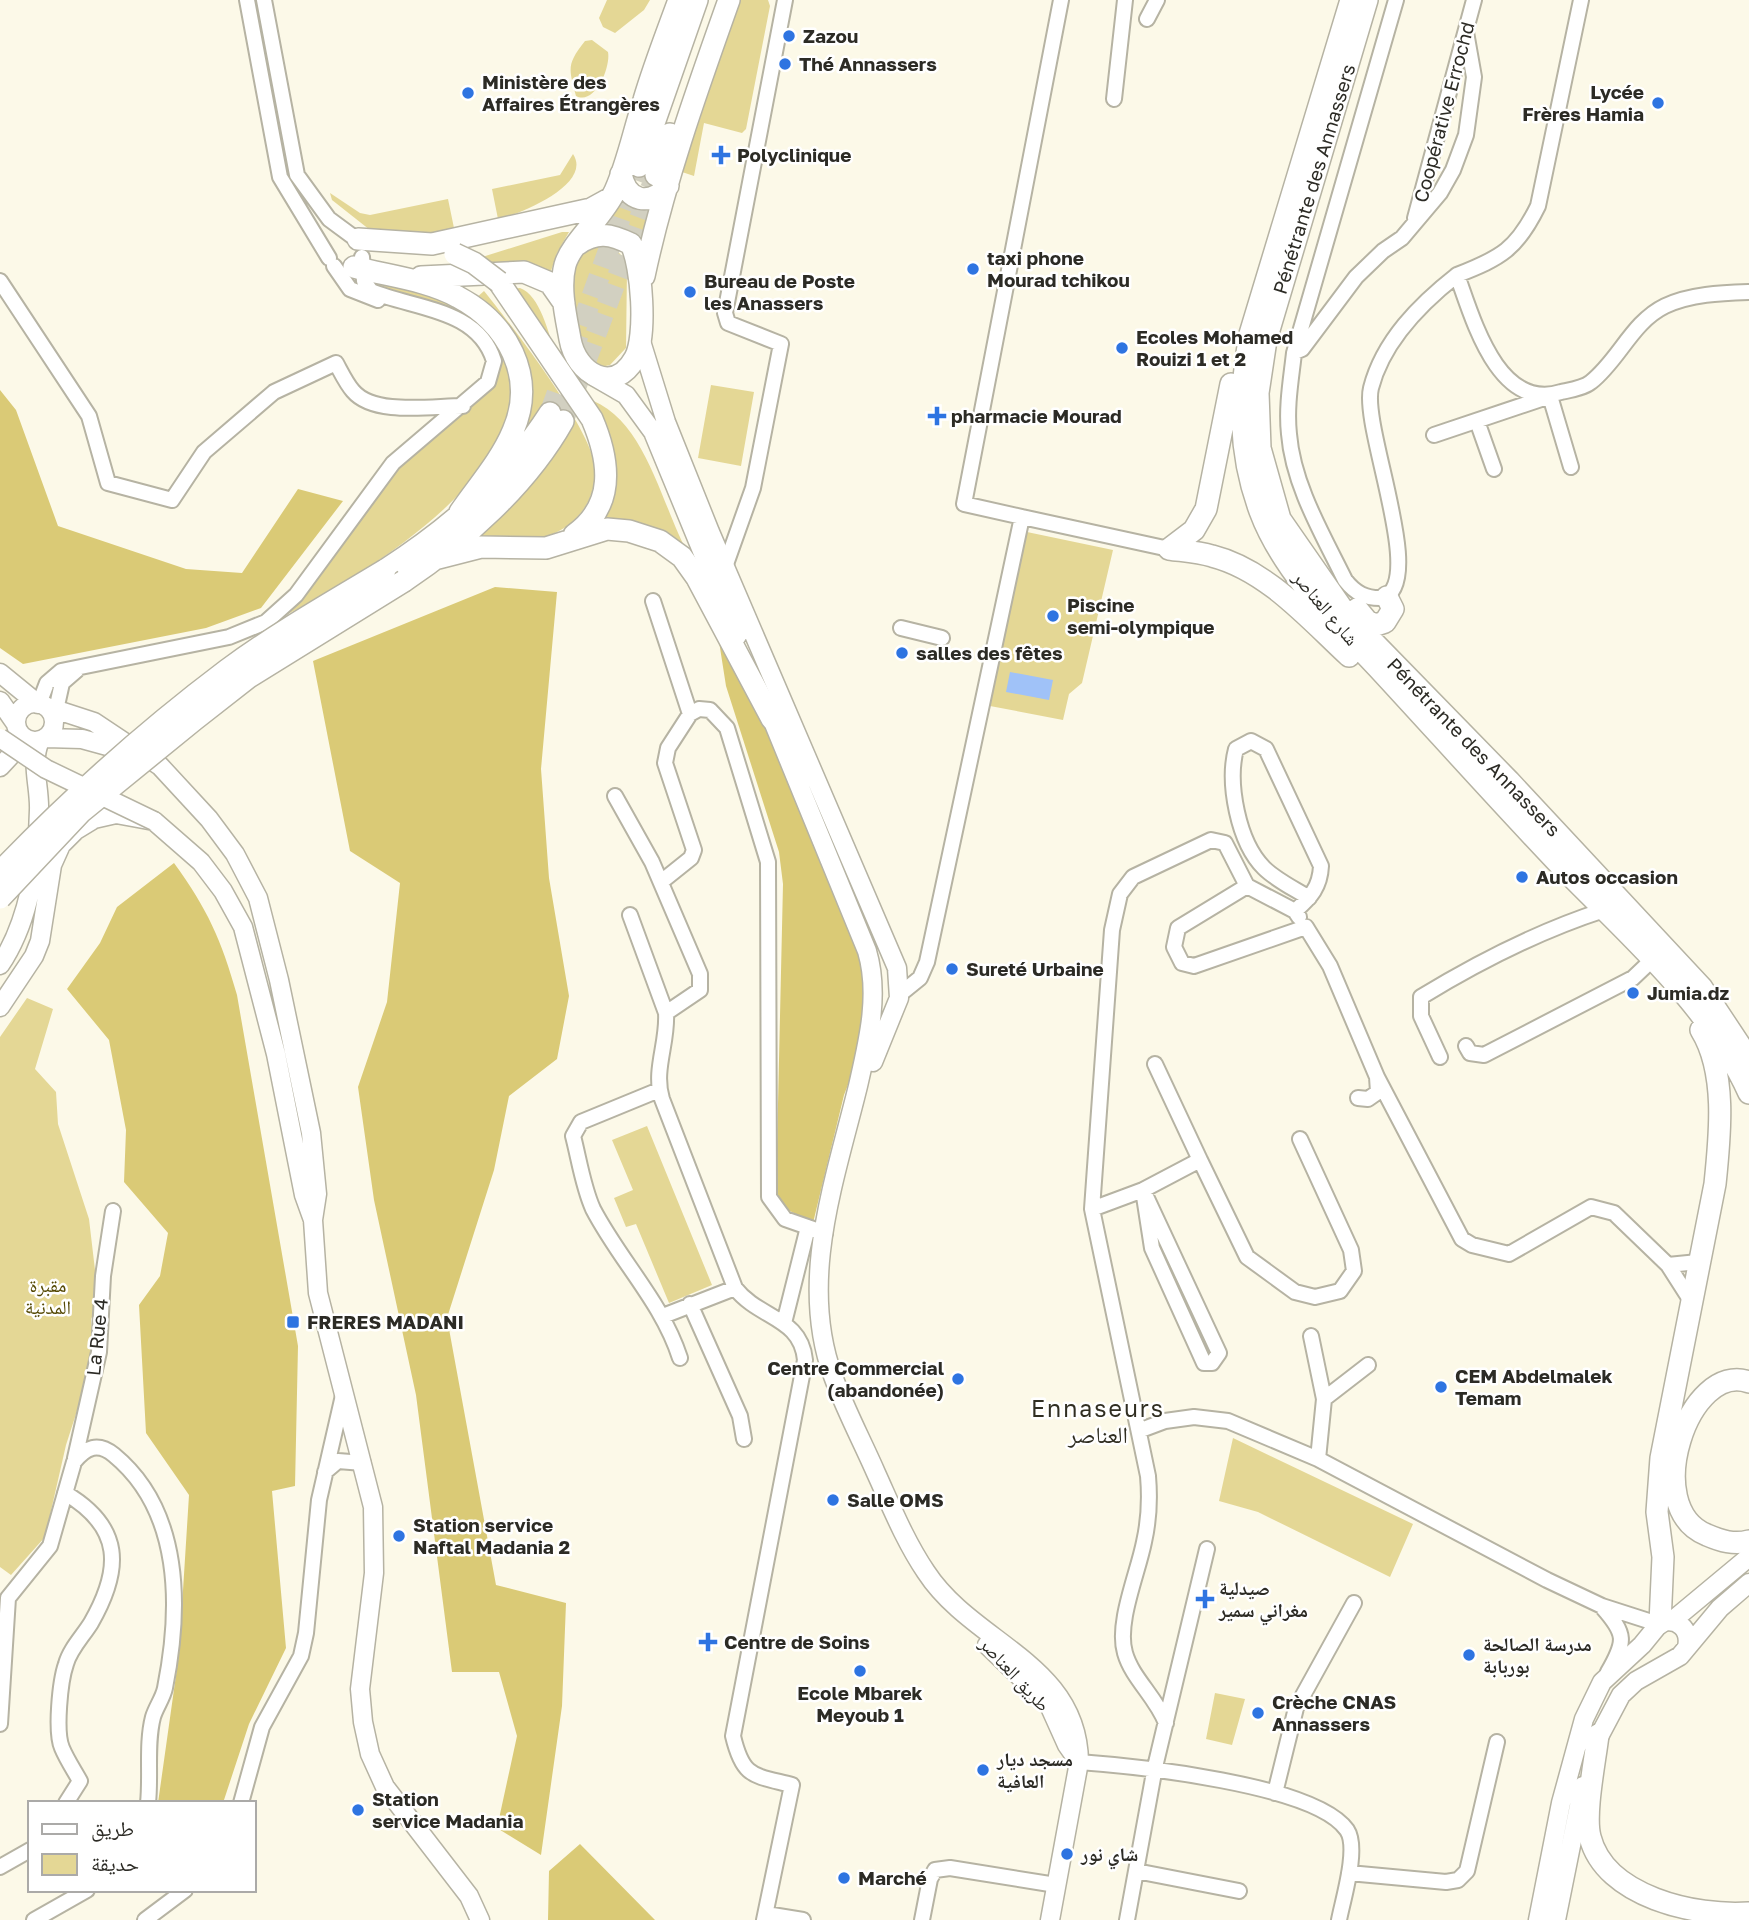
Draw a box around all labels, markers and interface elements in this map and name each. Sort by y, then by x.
street label: Coopérative Errochd [1408,19,1479,205]
place label: Zazou [803,24,858,47]
marker: Zazou [781,28,797,44]
place label: Thé Annassers [799,52,937,75]
marker: Thé Annassers [777,56,793,72]
street label: Pénétrante des Annassers [1268,61,1360,297]
place label: Ministère des Affaires Étrangères [482,70,660,115]
place label: Lycée Frères Hamia [1522,80,1644,125]
marker: Ministère des Affaires Étrangères [460,85,476,101]
marker: Lycée Frères Hamia [1650,95,1666,111]
place label: Polyclinique [737,143,851,166]
marker: Polyclinique [711,145,731,165]
place label: taxi phone Mourad tchikou [987,246,1130,291]
marker: taxi phone Mourad tchikou [965,261,981,277]
place label: Bureau de Poste les Anassers [704,269,855,314]
marker: Bureau de Poste les Anassers [682,284,698,300]
place label: Ecoles Mohamed Rouizi 1 et 2 [1136,325,1293,370]
marker: Ecoles Mohamed Rouizi 1 et 2 [1114,340,1130,356]
place label: pharmacie Mourad [951,404,1122,427]
marker: pharmacie Mourad [929,408,945,424]
street label: شارع العناصر [1287,565,1364,650]
place label: Piscine semi-olympique [1067,593,1214,638]
marker: Piscine semi-olympique [1045,608,1061,624]
place label: salles des fêtes [916,641,1063,664]
marker: salles des fêtes [894,645,910,661]
street label: Pénétrante des Annassers [1383,653,1566,841]
place label: Autos occasion [1536,865,1678,888]
marker: Autos occasion [1514,869,1530,885]
place label: Sureté Urbaine [966,957,1104,980]
marker: Sureté Urbaine [944,961,960,977]
place label: Jumia.dz [1647,981,1729,1004]
marker: Jumia.dz [1625,985,1641,1001]
park label: مقبرة المدنية [25,1273,71,1318]
street label: La Rue 4 [81,1297,112,1377]
place label: FRERES MADANI [307,1310,464,1333]
marker: FRERES MADANI [285,1314,301,1330]
place label: Centre Commercial (abandonée) [767,1356,944,1401]
place label: CEM Abdelmalek Temam [1455,1364,1613,1409]
marker: Centre Commercial (abandonée) [950,1371,966,1387]
marker: CEM Abdelmalek Temam [1433,1379,1449,1395]
district label: Ennaseurs العناصر [1031,1394,1165,1448]
place label: Salle OMS [847,1488,944,1511]
marker: Salle OMS [825,1492,841,1508]
place label: Station service Naftal Madania 2 [413,1513,570,1558]
marker: Station service Naftal Madania 2 [391,1528,407,1544]
place label: صيدلية مغراني سمير [1218,1576,1308,1626]
marker: صيدلية مغراني سمير [1197,1591,1213,1607]
place label: Centre de Soins [724,1630,870,1653]
street label: طريق العناصر [974,1631,1056,1716]
marker: Centre de Soins [698,1632,718,1652]
place label: مدرسة الصالحة بوربابة [1483,1632,1592,1678]
marker: مدرسة الصالحة بوربابة [1461,1647,1477,1663]
marker: Ecole Mbarek Meyoub 1 [852,1663,868,1679]
place label: Ecole Mbarek Meyoub 1 [797,1681,923,1726]
place label: Crèche CNAS Annassers [1272,1690,1396,1735]
marker: Crèche CNAS Annassers [1250,1705,1266,1721]
place label: مسجد ديار العافية [996,1747,1073,1793]
marker: مسجد ديار العافية [975,1762,991,1778]
place label: Station service Madania [372,1787,524,1832]
legend [28,1801,256,1892]
marker: Station service Madania [350,1802,366,1818]
text: طريق [91,1815,134,1842]
place label: شاي نور [1080,1842,1138,1870]
marker: شاي نور [1059,1846,1075,1862]
text: حديقة [91,1850,139,1876]
place label: Marché [858,1866,927,1889]
marker: Marché [836,1870,852,1886]

